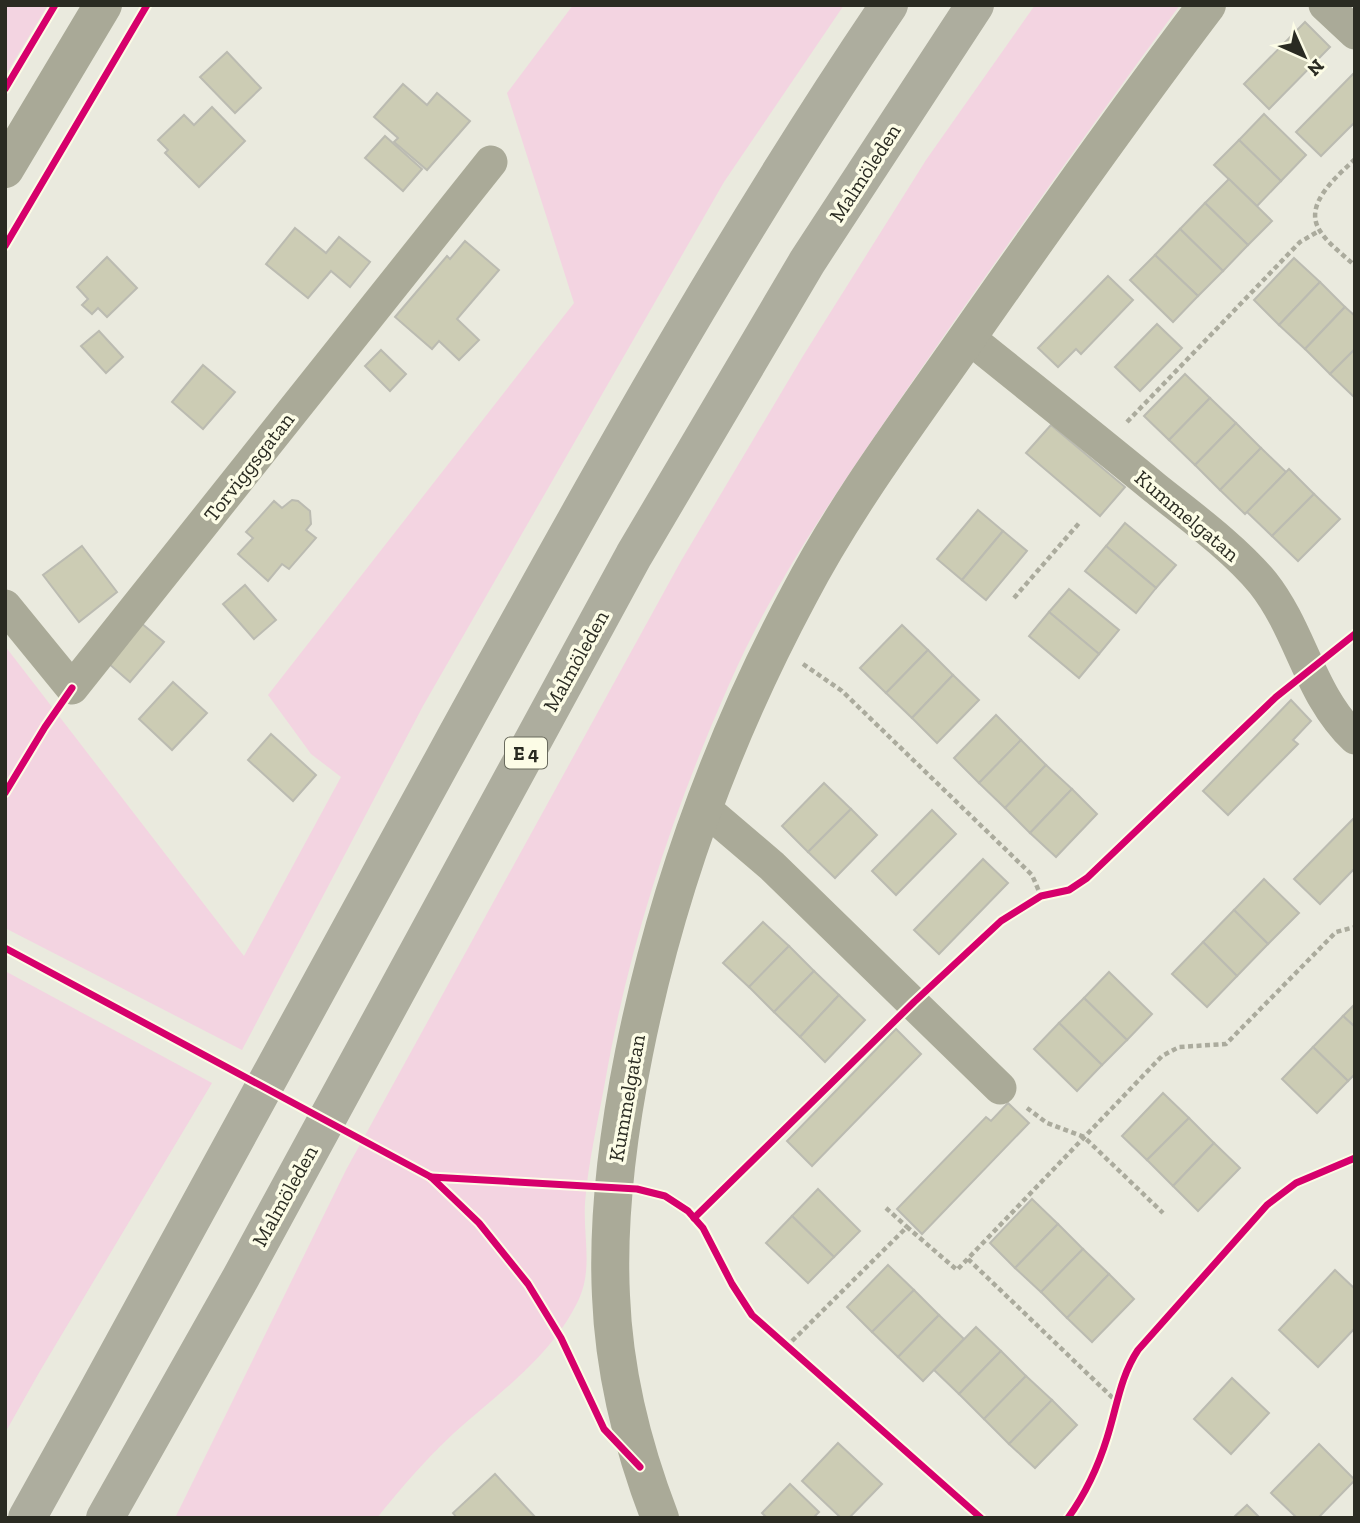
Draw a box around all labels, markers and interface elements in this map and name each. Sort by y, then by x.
north arrow [1269,21,1339,91]
text: N [1302,54,1329,81]
street label: Malmöleden [824,119,906,226]
street label: Torviggsgatan [198,407,299,526]
street label: Kummelgatan [1130,465,1245,566]
street label: Malmöleden [538,606,614,716]
road number: E 4 [505,738,547,768]
street label: Kummelgatan [603,1033,650,1163]
street label: Malmöleden [247,1141,323,1251]

